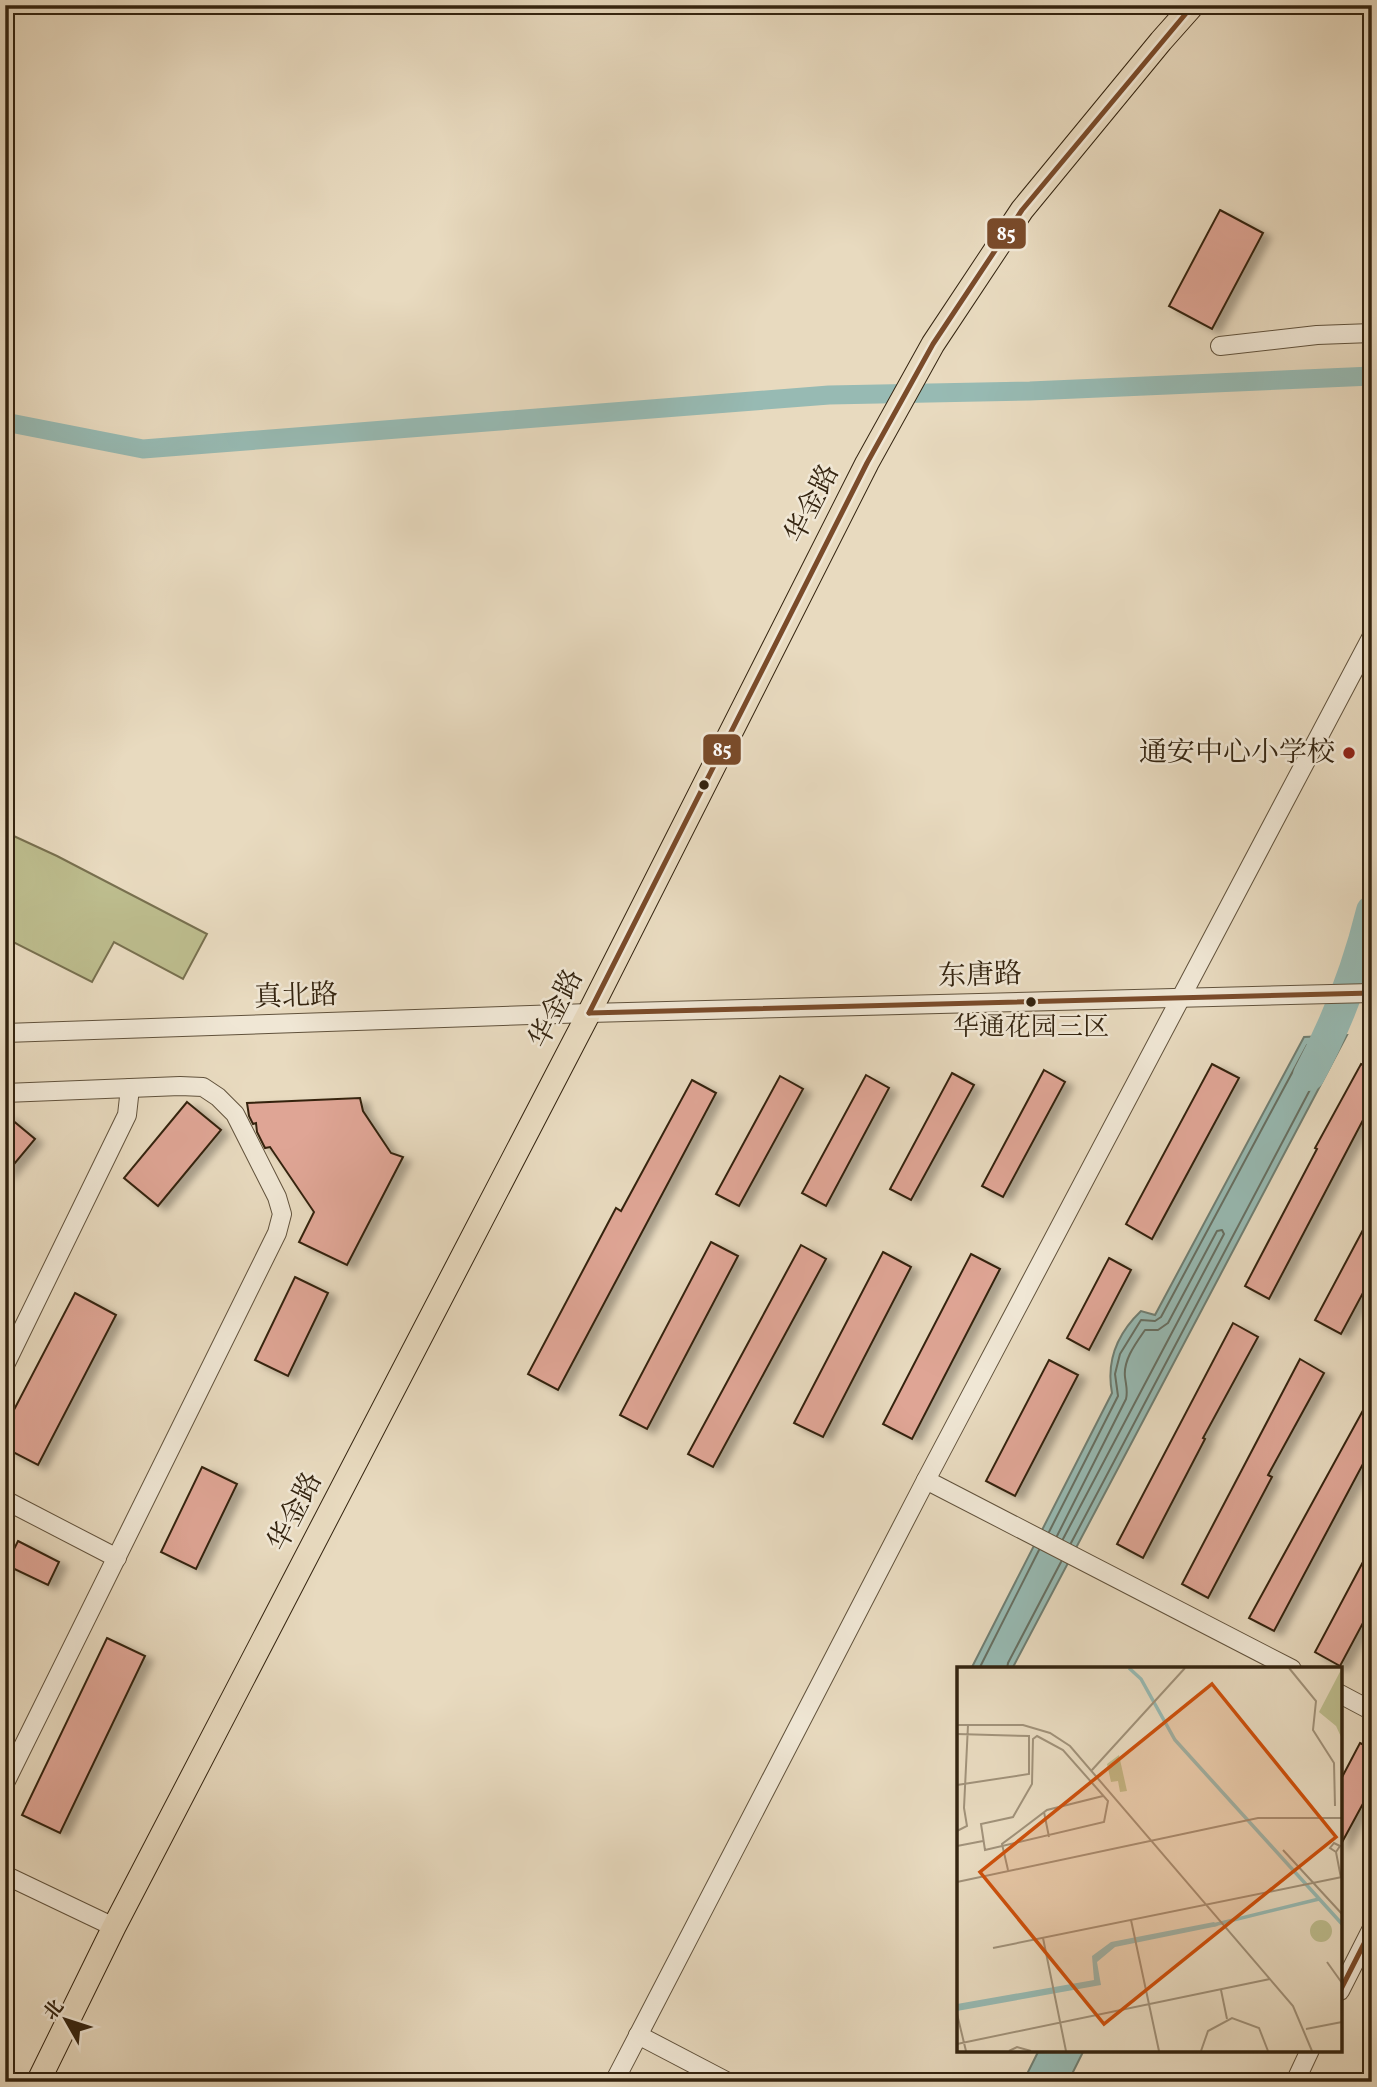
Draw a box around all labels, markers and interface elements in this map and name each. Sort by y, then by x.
line badge: 85 [986,217,1027,250]
text: 85 [996,222,1016,248]
street label: 华金路 [777,458,849,550]
line badge: 85 [702,733,742,766]
place label: 通安中心小学校 [1139,734,1335,773]
text: 85 [712,738,732,764]
marker: 通安中心小学校 [1341,745,1357,761]
unlabelled marker [697,778,711,792]
street label: 东唐路 [937,955,1023,997]
street label: 华金路 [521,963,593,1055]
street label: 真北路 [253,976,339,1018]
marker: 华通花园三区 [1024,995,1038,1009]
place label: 华通花园三区 [953,1010,1109,1046]
street label: 华金路 [260,1466,332,1558]
inset map [957,1667,1342,2052]
north arrow [32,1986,102,2056]
text: 北 [38,1995,70,2026]

